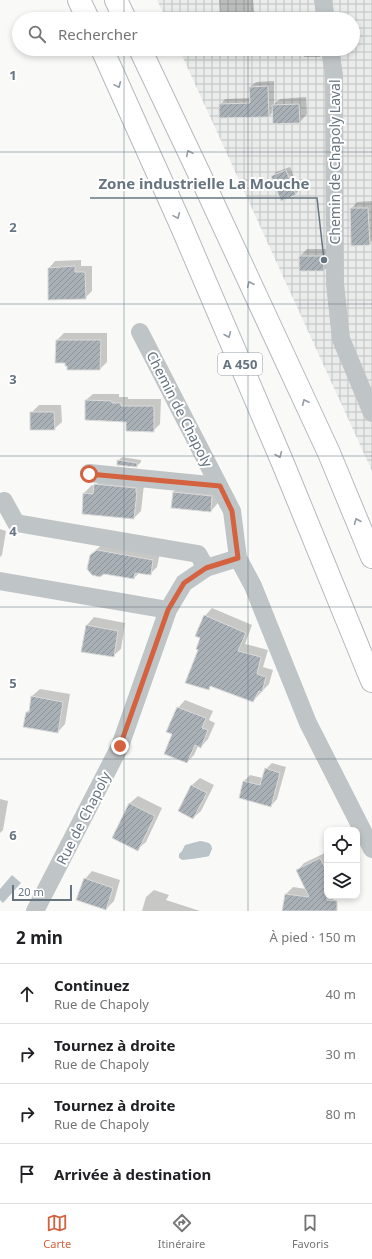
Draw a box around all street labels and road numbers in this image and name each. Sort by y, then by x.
street label: Chemin de Chapoly Laval [325,79,344,245]
street label: Chemin de Chapoly [143,348,218,471]
road number: A 450 [218,353,262,375]
street label: Rue de Chapoly [51,767,115,868]

